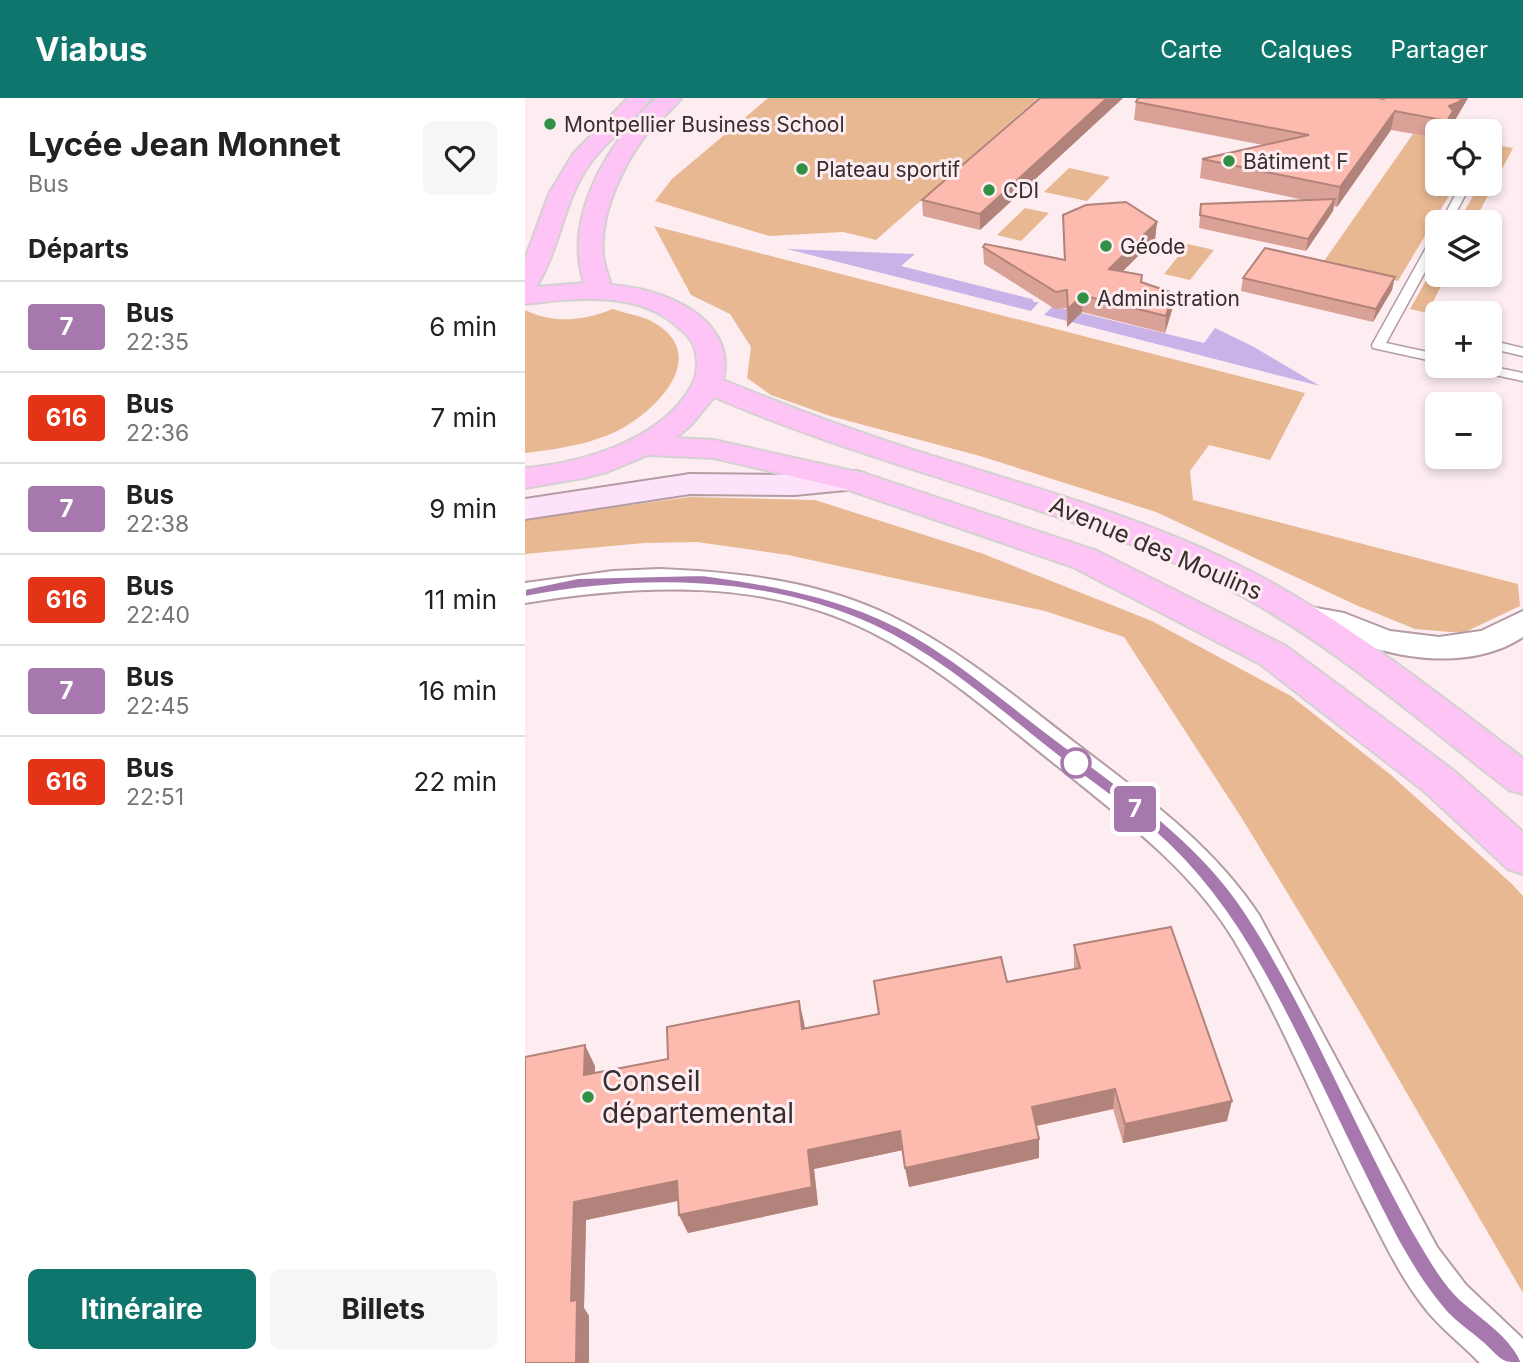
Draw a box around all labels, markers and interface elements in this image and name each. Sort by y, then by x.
text: Viabus [35,29,148,69]
text: Carte [1160,35,1222,64]
text: Calques [1260,35,1353,64]
text: Partager [1391,35,1488,64]
place label: Montpellier Business School [564,112,844,137]
marker: Montpellier Business School [542,116,558,132]
map controls [1425,119,1502,469]
button: locate [1425,119,1502,196]
button: heart [423,121,497,195]
text: Lycée Jean Monnet [28,124,341,164]
place label: Bâtiment F [1243,149,1349,174]
marker: Bâtiment F [1221,153,1237,169]
place label: Plateau sportif [816,157,960,182]
marker: Plateau sportif [794,161,810,177]
text: Bus [28,170,69,198]
place label: CDI [1003,178,1039,203]
marker: CDI [981,182,997,198]
button: layers [1425,210,1502,287]
text: Départs [28,233,129,264]
place label: Géode [1120,234,1186,259]
marker: Géode [1098,238,1114,254]
place label: Administration [1097,286,1240,311]
marker: Administration [1075,290,1091,306]
text: Bus [126,297,174,328]
button: + [1425,301,1502,378]
text: 6 min [429,311,497,342]
text: 7 [60,312,73,341]
text: 22:35 [126,328,189,356]
text: Bus [126,388,174,419]
button: − [1425,392,1502,469]
text: 7 min [431,402,497,433]
text: 616 [46,403,87,432]
text: 22:36 [126,419,189,447]
text: Bus [126,479,174,510]
street label: Avenue des Moulins [1045,490,1267,606]
text: 9 min [429,493,497,524]
text: 7 [60,494,73,523]
text: 22:38 [126,510,189,538]
text: Bus [126,570,174,601]
text: 11 min [424,584,497,615]
text: 616 [46,585,87,614]
text: 22:40 [126,601,190,629]
text: Bus [126,661,174,692]
text: 16 min [419,675,497,706]
text: 7 [60,676,73,705]
text: 22:45 [126,692,190,720]
unlabelled marker [1061,748,1091,778]
text: Bus [126,752,174,783]
text: 22 min [414,766,497,797]
text: 616 [46,767,87,796]
text: 22:51 [126,783,184,811]
line badge: 7 [1112,786,1158,832]
text: 7 [1128,794,1142,823]
place label: Conseil départemental [602,1064,794,1130]
marker: Conseil départemental [580,1089,596,1105]
button: Itinéraire [28,1269,256,1349]
button: Billets [270,1269,497,1349]

